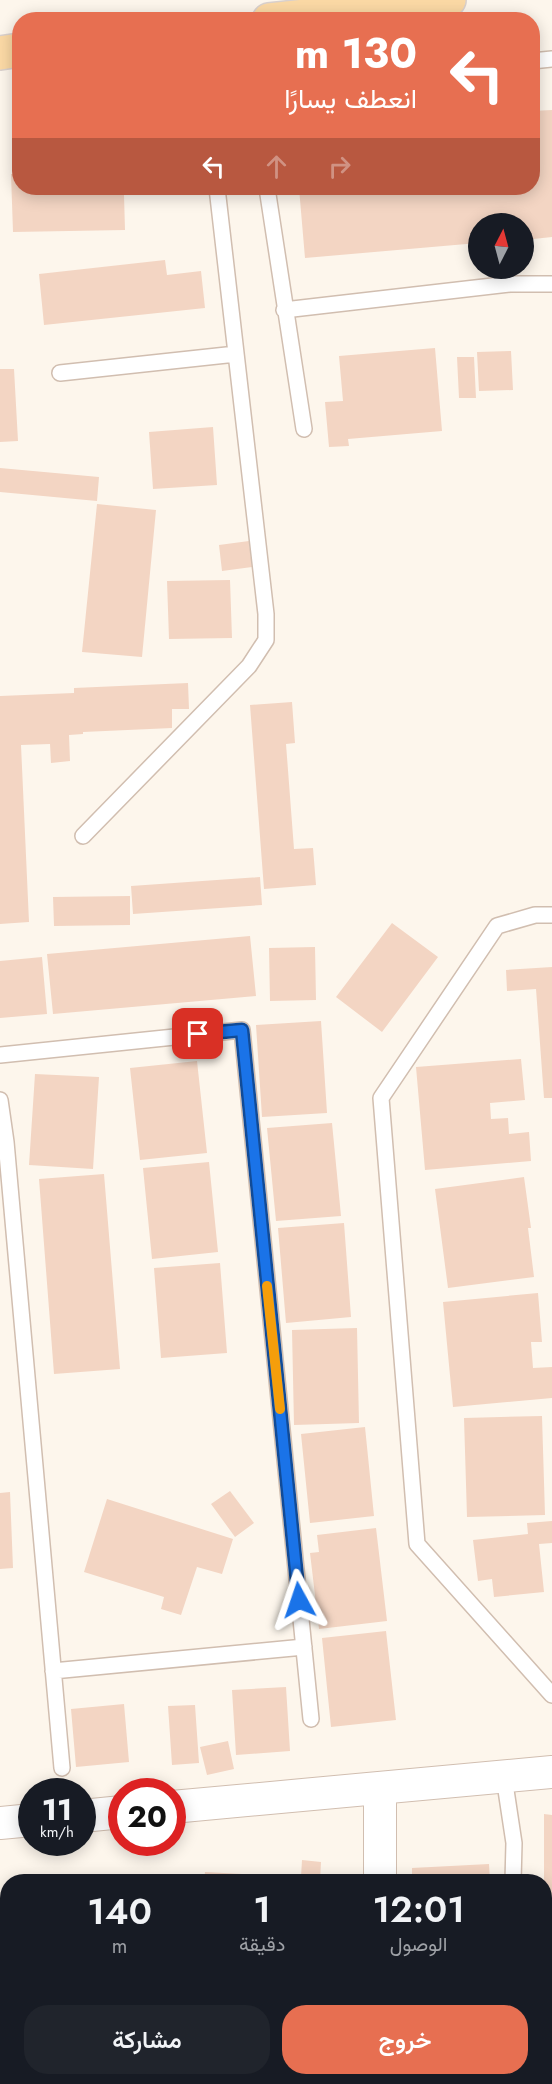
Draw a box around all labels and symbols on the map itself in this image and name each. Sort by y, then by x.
north arrow [468,213,534,279]
pin [172,1008,223,1059]
position arrow [267,1568,331,1632]
speed limit sign: 20 [108,1778,186,1856]

